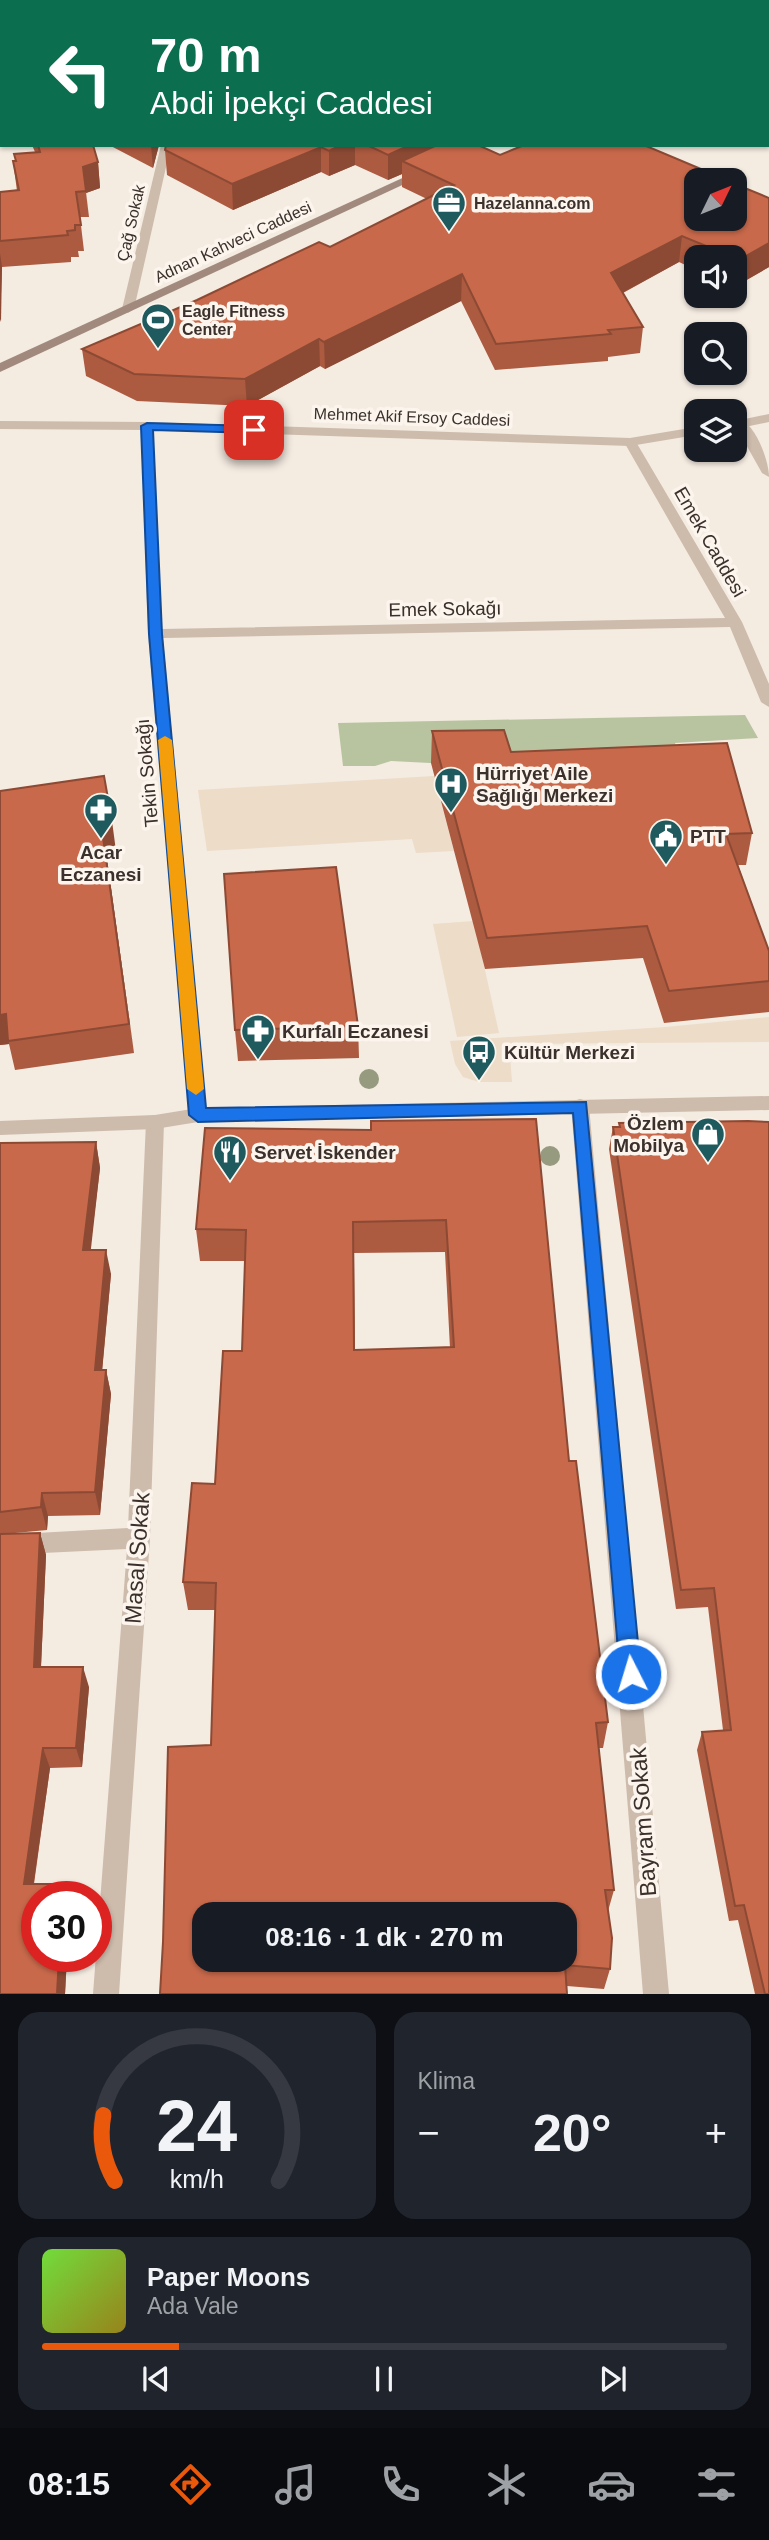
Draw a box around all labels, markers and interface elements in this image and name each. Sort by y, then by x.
icon: left [35,28,126,119]
text: 70 m [150,28,262,82]
text: Abdi İpekçi Caddesi [150,85,433,121]
north arrow [684,168,747,231]
map controls [684,168,747,462]
street label: Çağ Sokak [114,182,148,263]
office icon: Hazelanna.com [430,184,468,233]
place label: Hazelanna.com [474,195,590,212]
street label: Adnan Kahveci Caddesi [152,198,314,286]
button: sound [684,245,747,308]
sports icon: Eagle Fitness Center [139,301,177,350]
place label: Eagle Fitness Center [182,303,285,338]
button: search [684,322,747,385]
button: layers [684,399,747,462]
pin [224,400,284,460]
street label: Mehmet Akif Ersoy Caddesi [313,405,511,429]
icon: arrive [235,411,273,449]
street label: Emek Caddesi [670,483,750,601]
street label: Emek Sokağı [388,598,502,620]
street label: Tekin Sokağı [132,718,162,828]
place label: Hürriyet Aile Sağlığı Merkezi [476,763,613,806]
hospital icon: Hürriyet Aile Sağlığı Merkezi [432,765,470,814]
pharmacy icon: Acar Eczanesi [82,791,120,840]
public building icon: PTT [647,817,685,866]
place label: PTT [690,826,726,847]
place label: Acar Eczanesi [60,842,142,885]
pharmacy icon: Kurfalı Eczanesi [239,1012,277,1061]
place label: Kurfalı Eczanesi [282,1021,429,1042]
bus stop icon: Kültür Merkezi [460,1033,498,1082]
place label: Kültür Merkezi [504,1042,635,1063]
place label: Özlem Mobilya [613,1113,684,1156]
shop icon: Özlem Mobilya [689,1115,727,1164]
restaurant icon: Servet İskender [211,1133,249,1182]
place label: Servet İskender [254,1142,396,1163]
street label: Masal Sokak [119,1491,155,1625]
position arrow [594,1637,668,1711]
street label: Bayram Sokak [625,1746,661,1898]
speed limit sign: 30 [21,1881,112,1972]
text: 08:16 · 1 dk · 270 m [265,1922,504,1952]
text: Klima [418,2068,475,2094]
text: 24 [156,2086,238,2167]
text: 20° [533,2104,612,2162]
text: − [418,2112,440,2154]
text: + [705,2112,727,2154]
text: km/h [170,2165,224,2193]
text: Paper Moons [147,2262,310,2292]
text: Ada Vale [147,2293,239,2319]
icon: previous [137,2360,175,2398]
icon: pause [365,2360,403,2398]
icon: next [594,2360,632,2398]
icon: directions [166,2460,215,2509]
icon: music [271,2460,320,2509]
icon: phone [376,2460,425,2509]
icon: climate [482,2460,531,2509]
icon: car [587,2460,636,2509]
icon: filters [692,2460,741,2509]
text: 08:15 [28,2466,110,2502]

